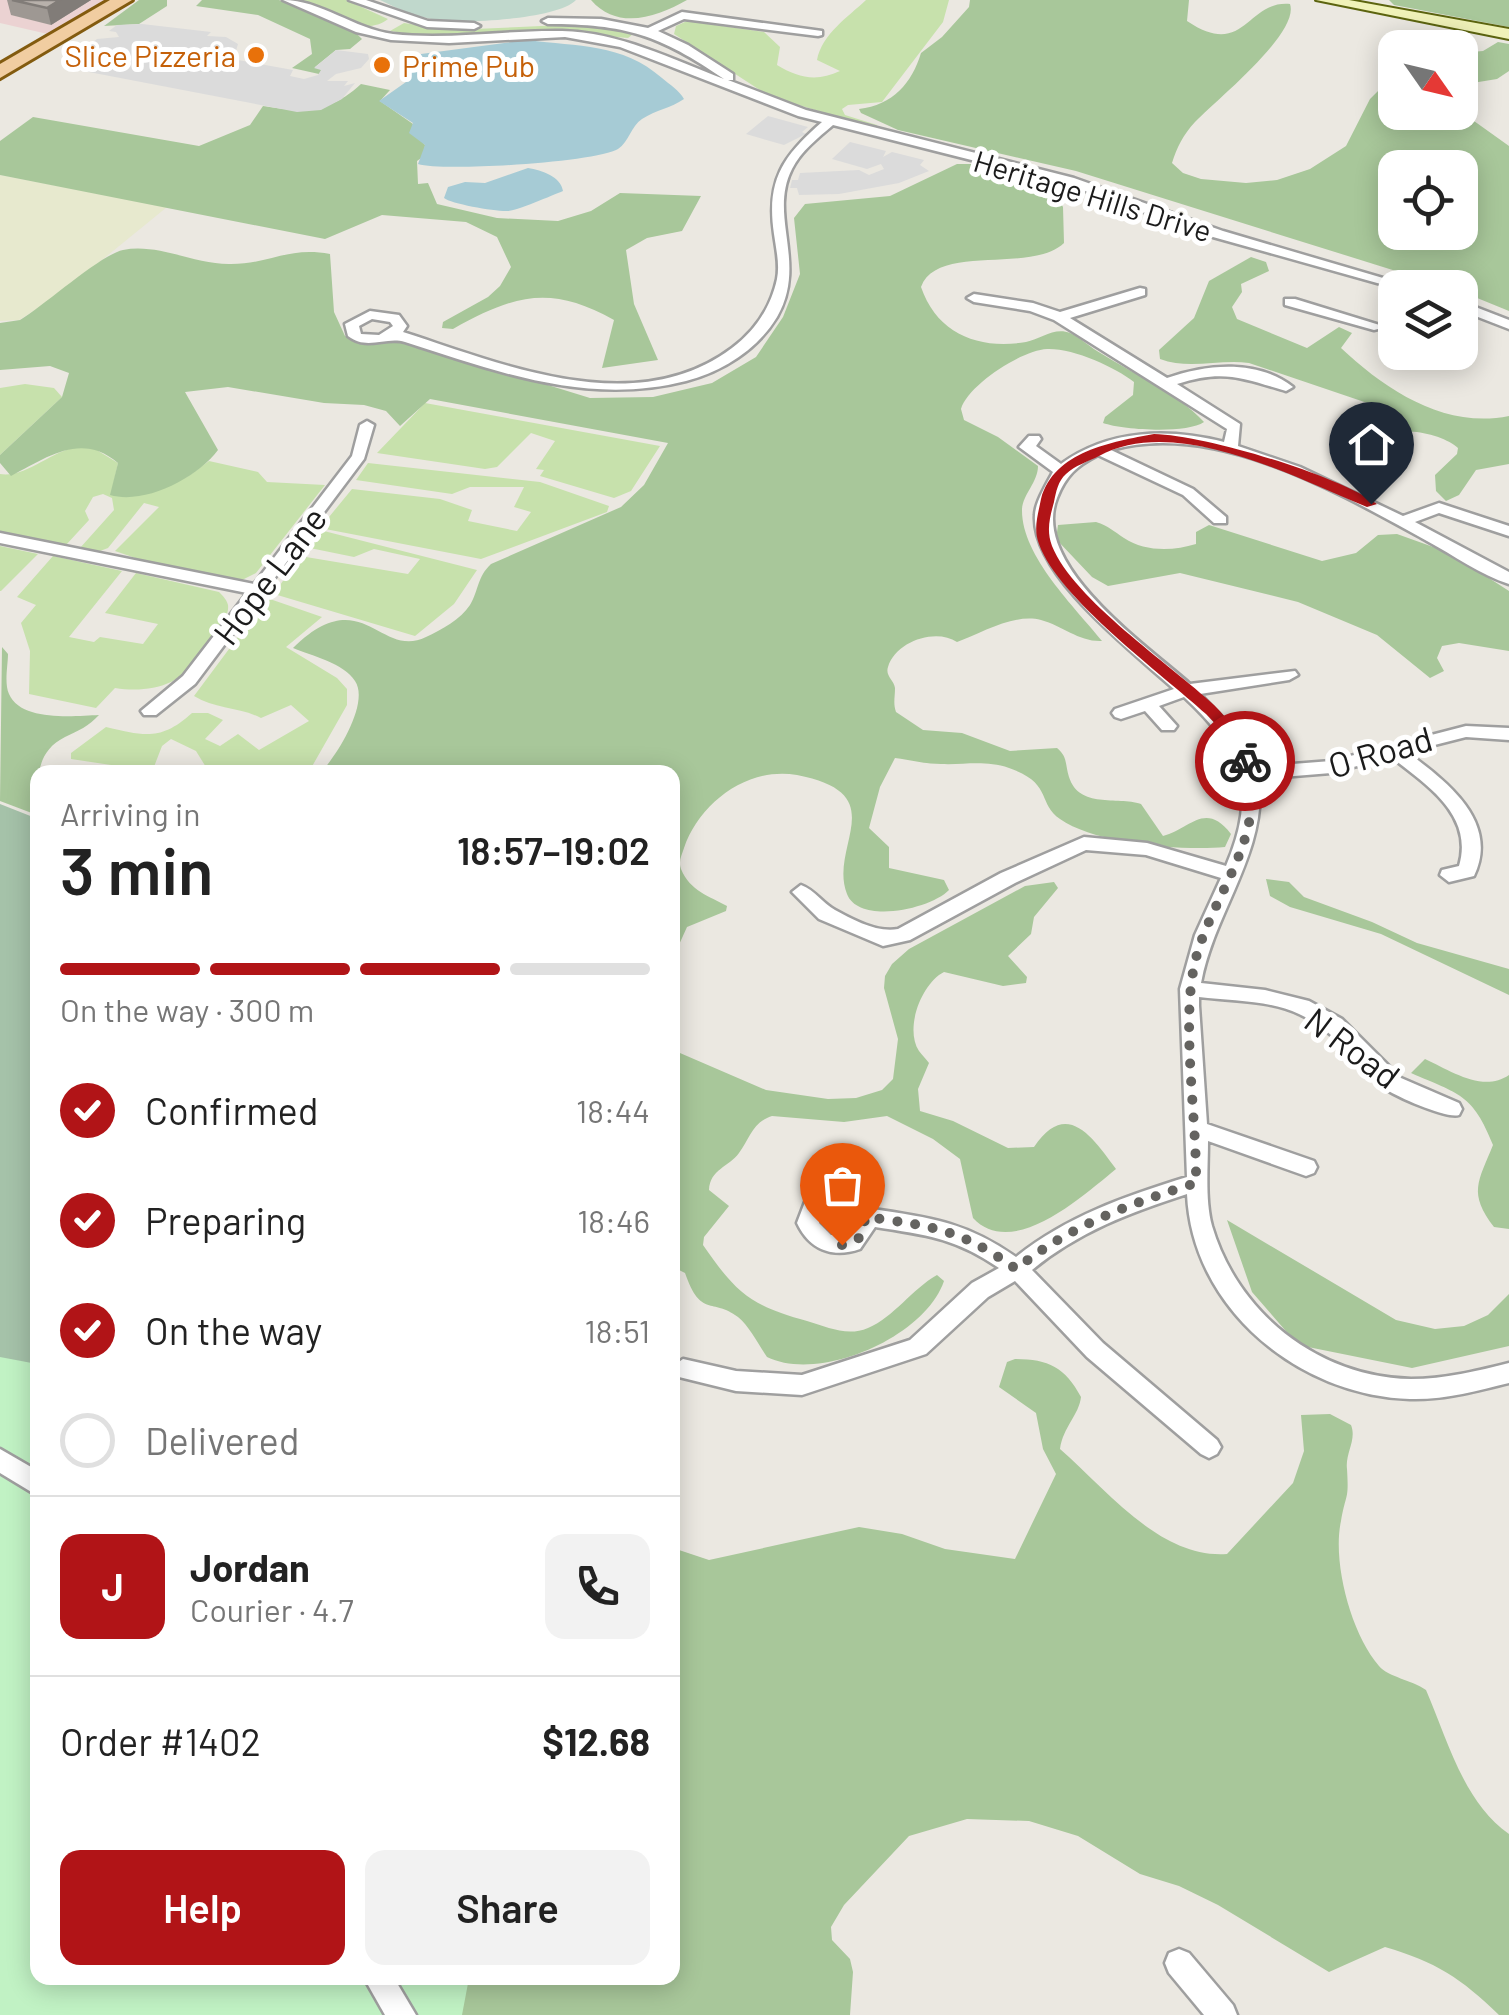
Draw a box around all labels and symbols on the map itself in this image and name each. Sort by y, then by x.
north arrow [1378,30,1478,130]
place label: Slice Pizzeria [64,37,236,73]
marker: Slice Pizzeria [245,44,267,66]
place label: Prime Pub [402,47,535,83]
marker: Prime Pub [371,54,393,76]
street label: Heritage Hills Drive [970,142,1216,248]
pin [1329,402,1414,505]
street label: Hope Lane [204,498,334,652]
courier [1195,711,1295,811]
street label: O Road [1323,716,1437,786]
street label: N Road [1297,998,1409,1096]
pin [800,1143,885,1246]

